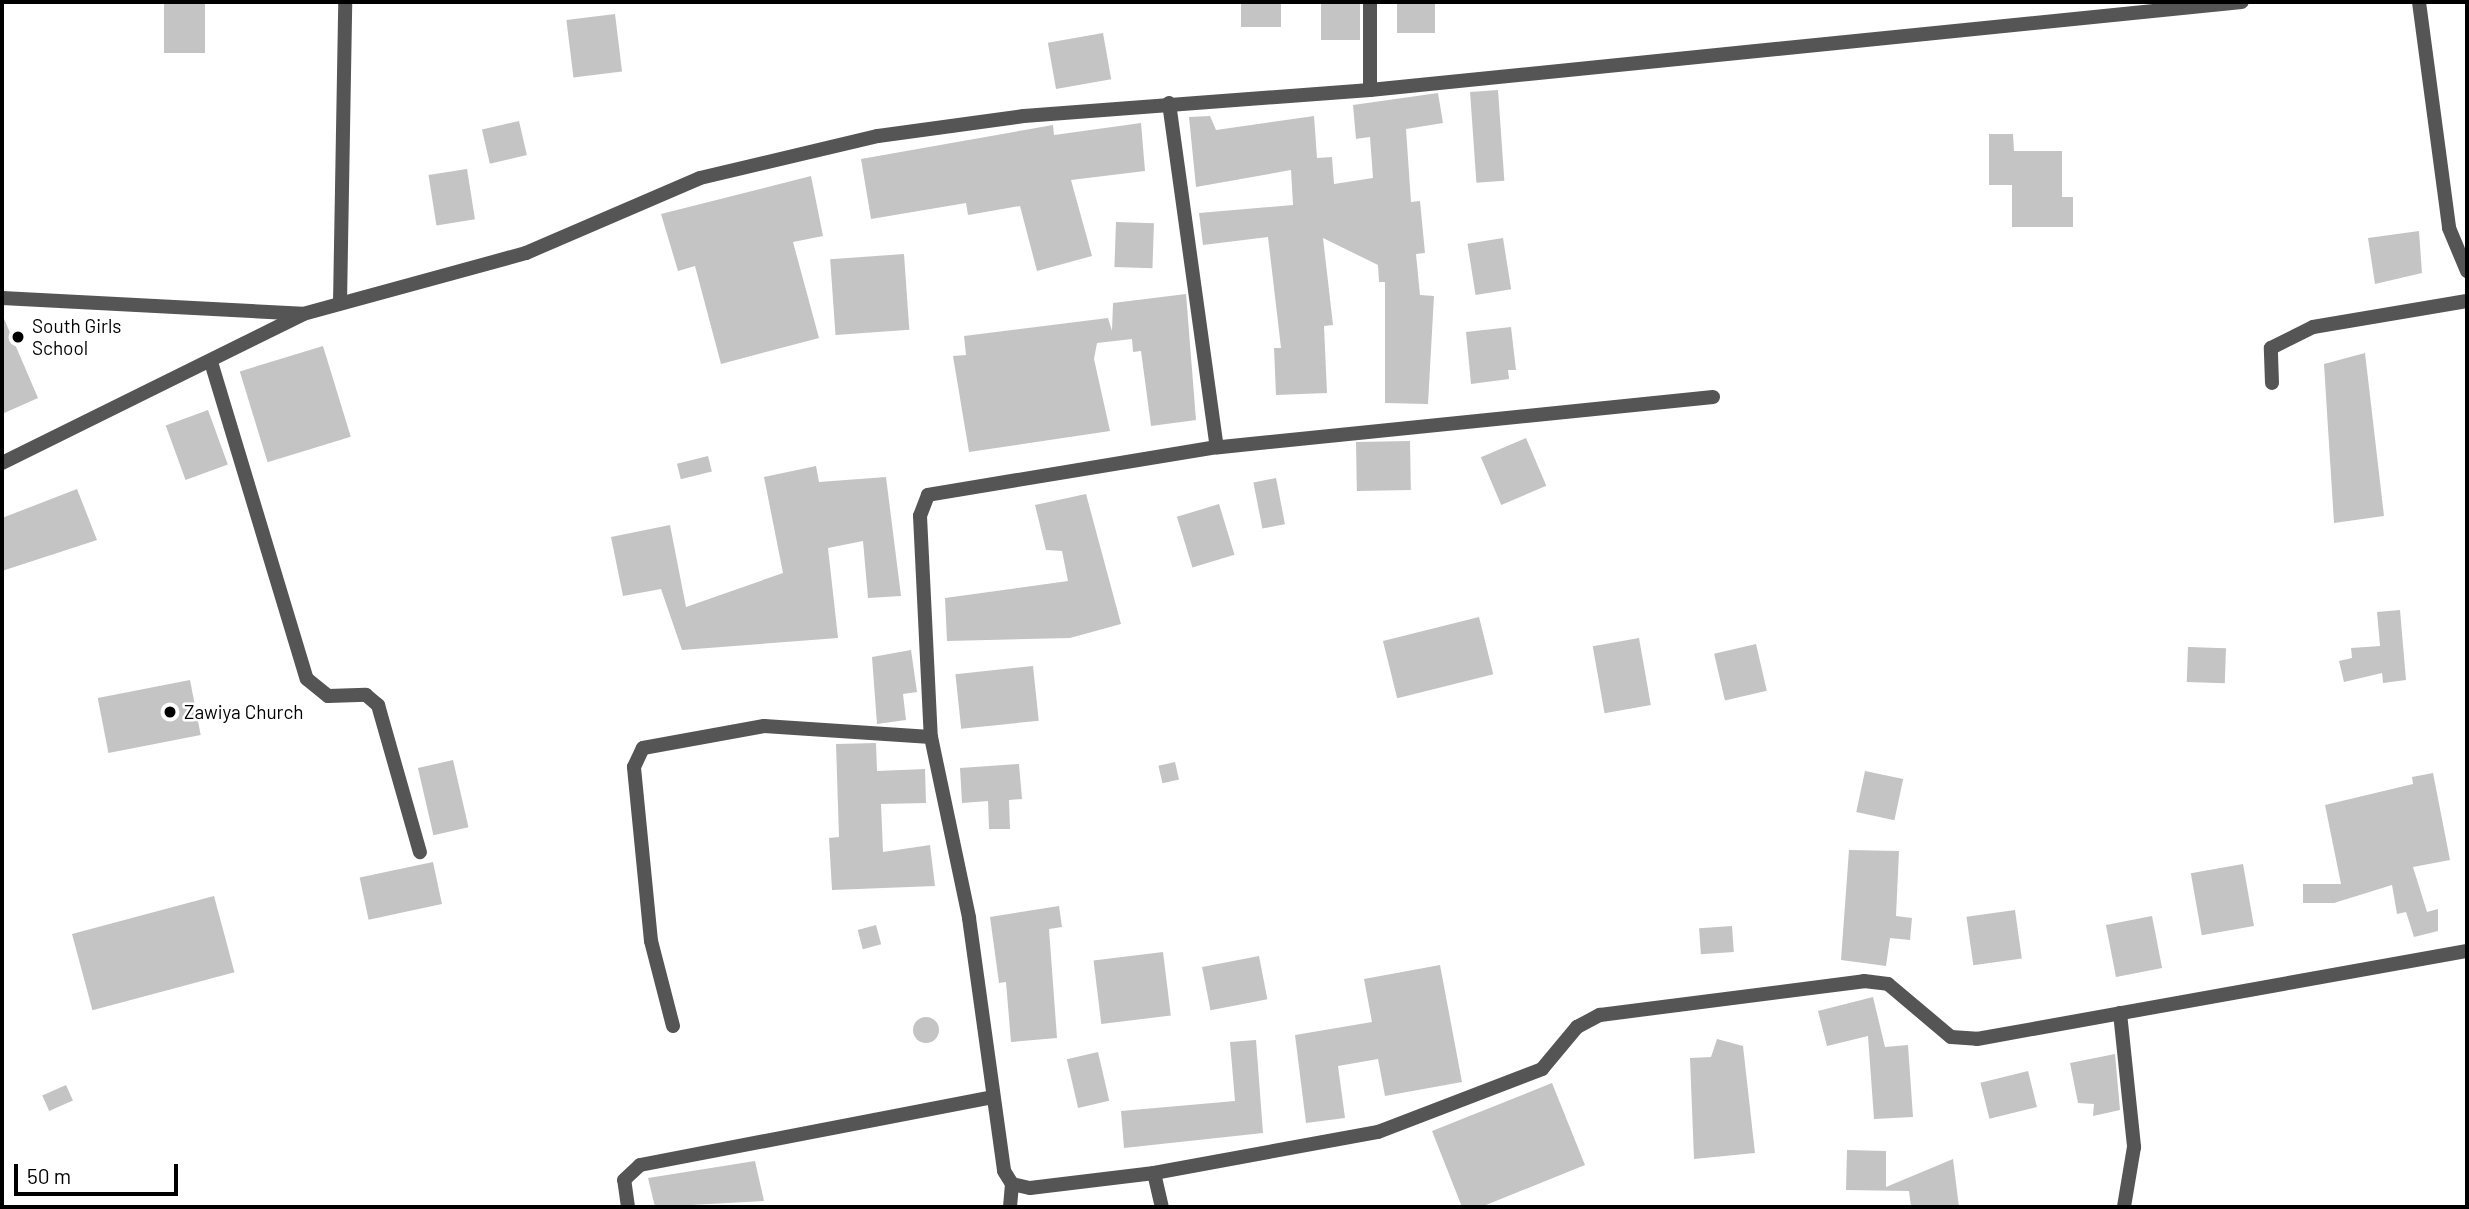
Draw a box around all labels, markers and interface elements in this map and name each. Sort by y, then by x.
place label: South Girls School [32,315,122,359]
marker: South Girls School [10,329,26,345]
place label: Zawiya Church [184,701,304,723]
marker: Zawiya Church [162,704,178,720]
scale bar [18,1150,182,1194]
text: 50 m [27,1163,71,1188]

